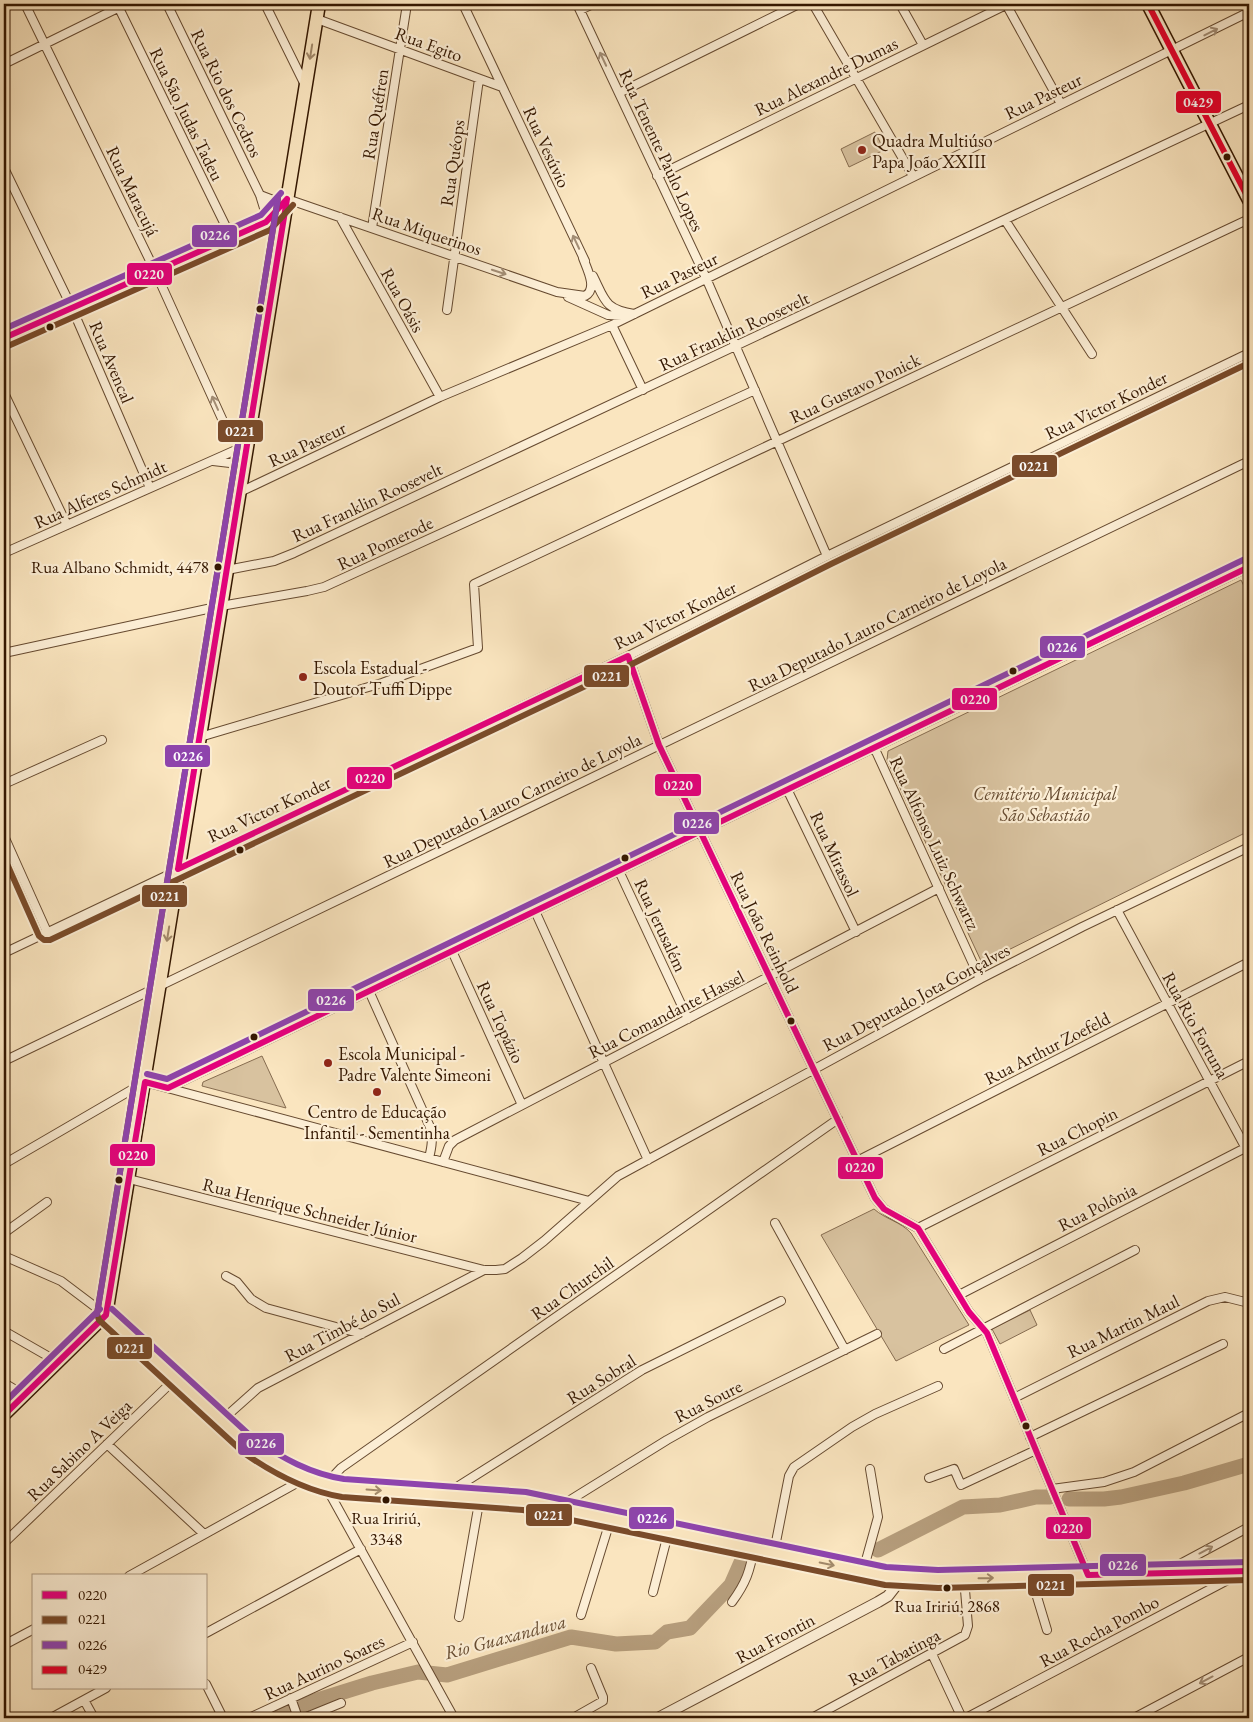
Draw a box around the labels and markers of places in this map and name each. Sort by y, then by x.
place label: Quadra Multiúso Papa João XXIII [872,129,993,173]
marker: Quadra Multiúso Papa João XXIII [856,144,868,156]
unlabelled marker [1222,152,1232,162]
unlabelled marker [255,304,265,314]
unlabelled marker [45,322,55,332]
place label: Rua Albano Schmidt, 4478 [31,556,209,578]
marker: Rua Albano Schmidt, 4478 [213,562,223,572]
place label: Escola Estadual - Doutor Tuffi Dippe [313,656,452,700]
unlabelled marker [1008,666,1018,676]
marker: Escola Estadual - Doutor Tuffi Dippe [297,671,309,683]
unlabelled marker [235,845,245,855]
unlabelled marker [620,853,630,863]
unlabelled marker [786,1016,796,1026]
unlabelled marker [249,1032,259,1042]
place label: Escola Municipal - Padre Valente Simeoni [338,1042,492,1086]
marker: Escola Municipal - Padre Valente Simeoni [322,1057,334,1069]
marker: Centro de Educação Infantil - Sementinha [371,1086,383,1098]
place label: Centro de Educação Infantil - Sementinha [304,1100,451,1144]
unlabelled marker [114,1175,124,1185]
unlabelled marker [1021,1421,1031,1431]
marker: Rua Iririú, 3348 [381,1495,391,1505]
place label: Rua Iririú, 3348 [351,1507,421,1550]
marker: Rua Iririú, 2868 [942,1583,952,1593]
place label: Rua Iririú, 2868 [894,1595,1000,1617]

